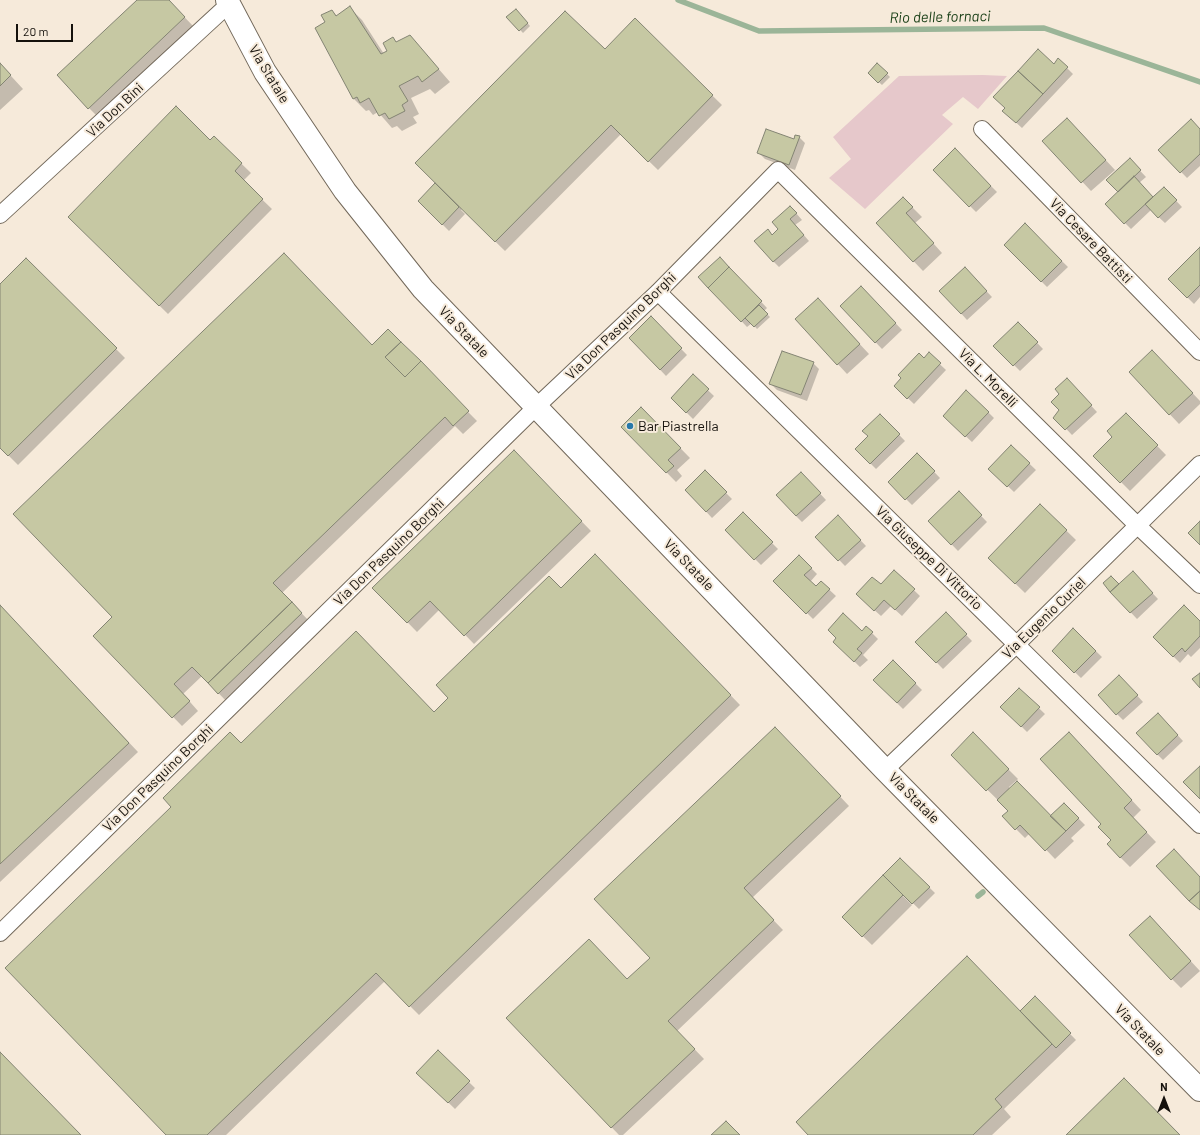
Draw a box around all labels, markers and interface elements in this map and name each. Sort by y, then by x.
water label: Rio delle fornaci [889,7,991,27]
scale bar [18,16,75,42]
text: 20 m [23,24,49,38]
street label: Via Statale [245,42,293,106]
street label: Via Don Bini [83,79,147,141]
street label: Via Cesare Battisti [1046,195,1136,287]
street label: Via Don Pasquino Borghi [562,269,680,383]
street label: Via Statale [435,303,493,361]
street label: Via L. Morelli [955,345,1021,411]
place label: Bar Piastrella [638,418,719,434]
marker: Bar Piastrella [625,421,635,431]
street label: Via Don Pasquino Borghi [330,495,448,609]
street label: Via Giuseppe Di Vittorio [872,503,986,613]
street label: Via Statale [660,536,718,594]
street label: Via Eugenio Curiel [999,574,1089,662]
street label: Via Don Pasquino Borghi [99,721,217,835]
street label: Via Statale [885,769,943,827]
street label: Via Statale [1111,1001,1169,1059]
north arrow [1144,1079,1184,1119]
text: N [1160,1080,1168,1093]

